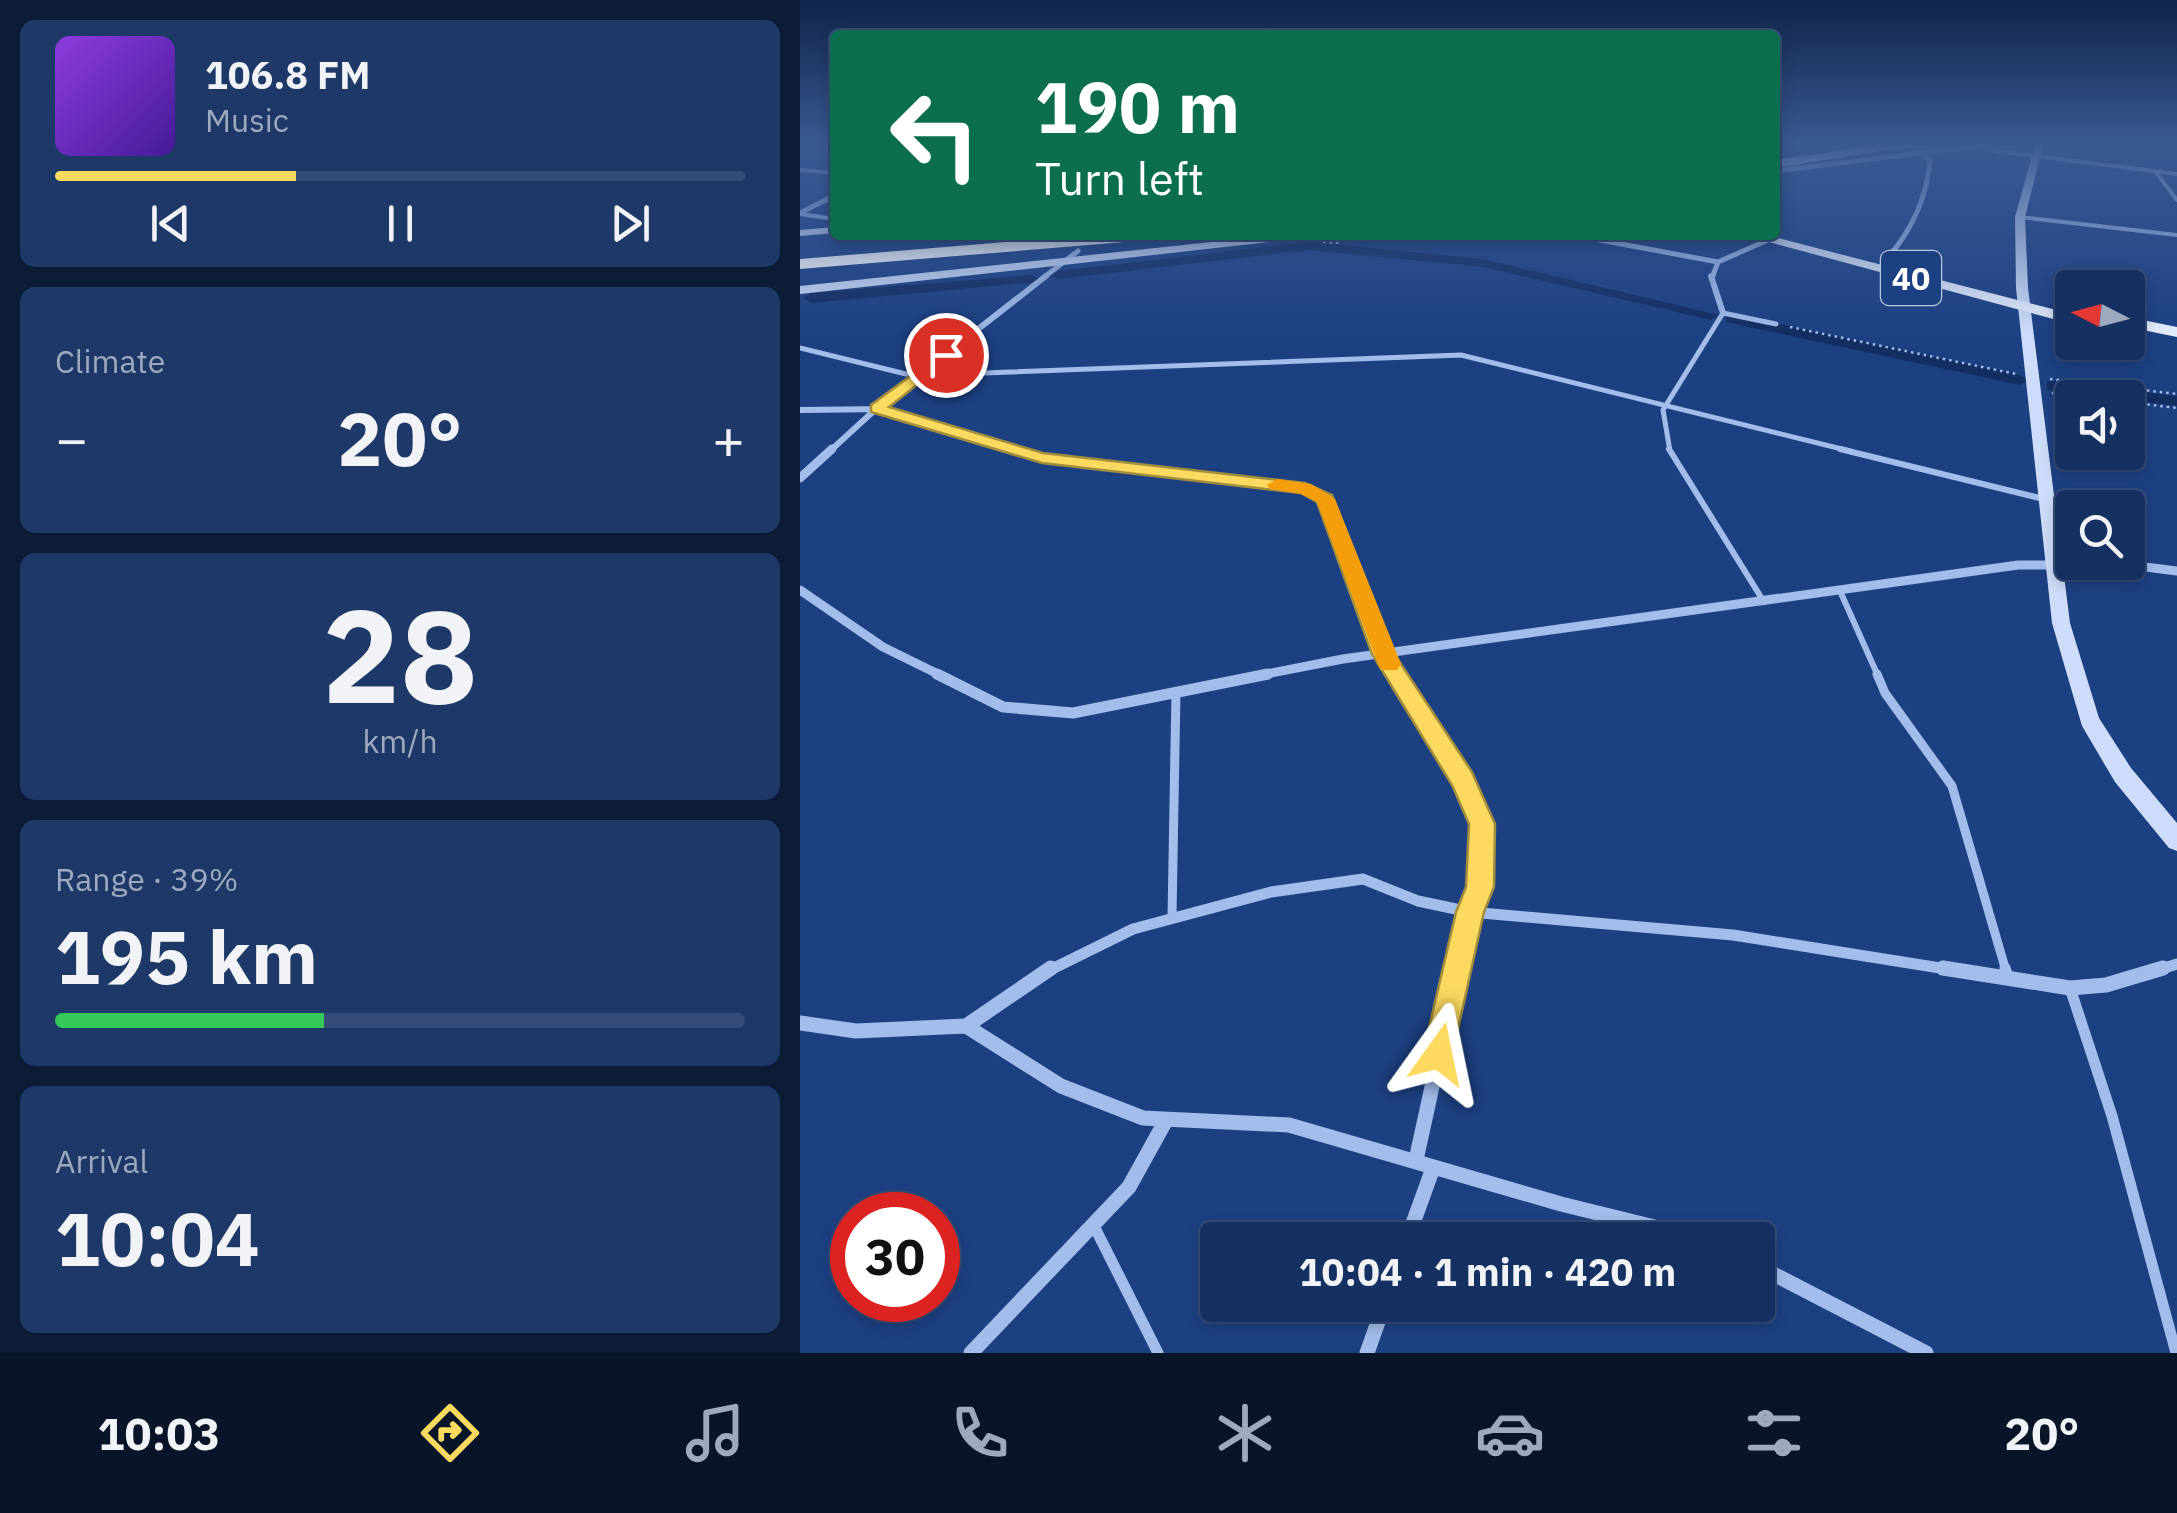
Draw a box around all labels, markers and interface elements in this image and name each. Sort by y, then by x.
text: 106.8 FM [205,50,370,99]
text: 190 m [1035,61,1240,152]
icon: left [870,70,1000,200]
text: Music [205,99,289,141]
text: Turn left [1035,149,1204,207]
icon: previous [143,196,198,251]
icon: pause [373,196,428,251]
icon: next [603,196,658,251]
road number: 40 [1881,251,1941,305]
north arrow [2055,270,2145,360]
map controls [2055,270,2145,580]
pin [904,313,989,398]
icon: arrive [919,328,974,383]
text: Climate [55,340,165,382]
button: sound [2055,380,2145,470]
text: 20° [337,389,463,487]
text: − [55,403,88,474]
text: + [712,403,745,474]
button: search [2055,490,2145,580]
text: 28 [322,570,478,739]
text: km/h [362,720,438,762]
text: Range · 39% [55,858,238,900]
text: 195 km [55,907,318,1005]
position arrow [1387,1002,1491,1106]
text: Arrival [55,1140,148,1182]
text: 10:04 [55,1189,260,1287]
speed limit sign: 30 [830,1192,960,1322]
text: 10:04 · 1 min · 420 m [1299,1247,1676,1296]
icon: directions [415,1398,485,1468]
icon: music [680,1398,750,1468]
icon: phone [945,1398,1015,1468]
icon: climate [1210,1398,1280,1468]
icon: car [1475,1398,1545,1468]
icon: filters [1739,1398,1809,1468]
text: 10:03 [97,1404,220,1462]
text: 20° [2004,1404,2079,1462]

